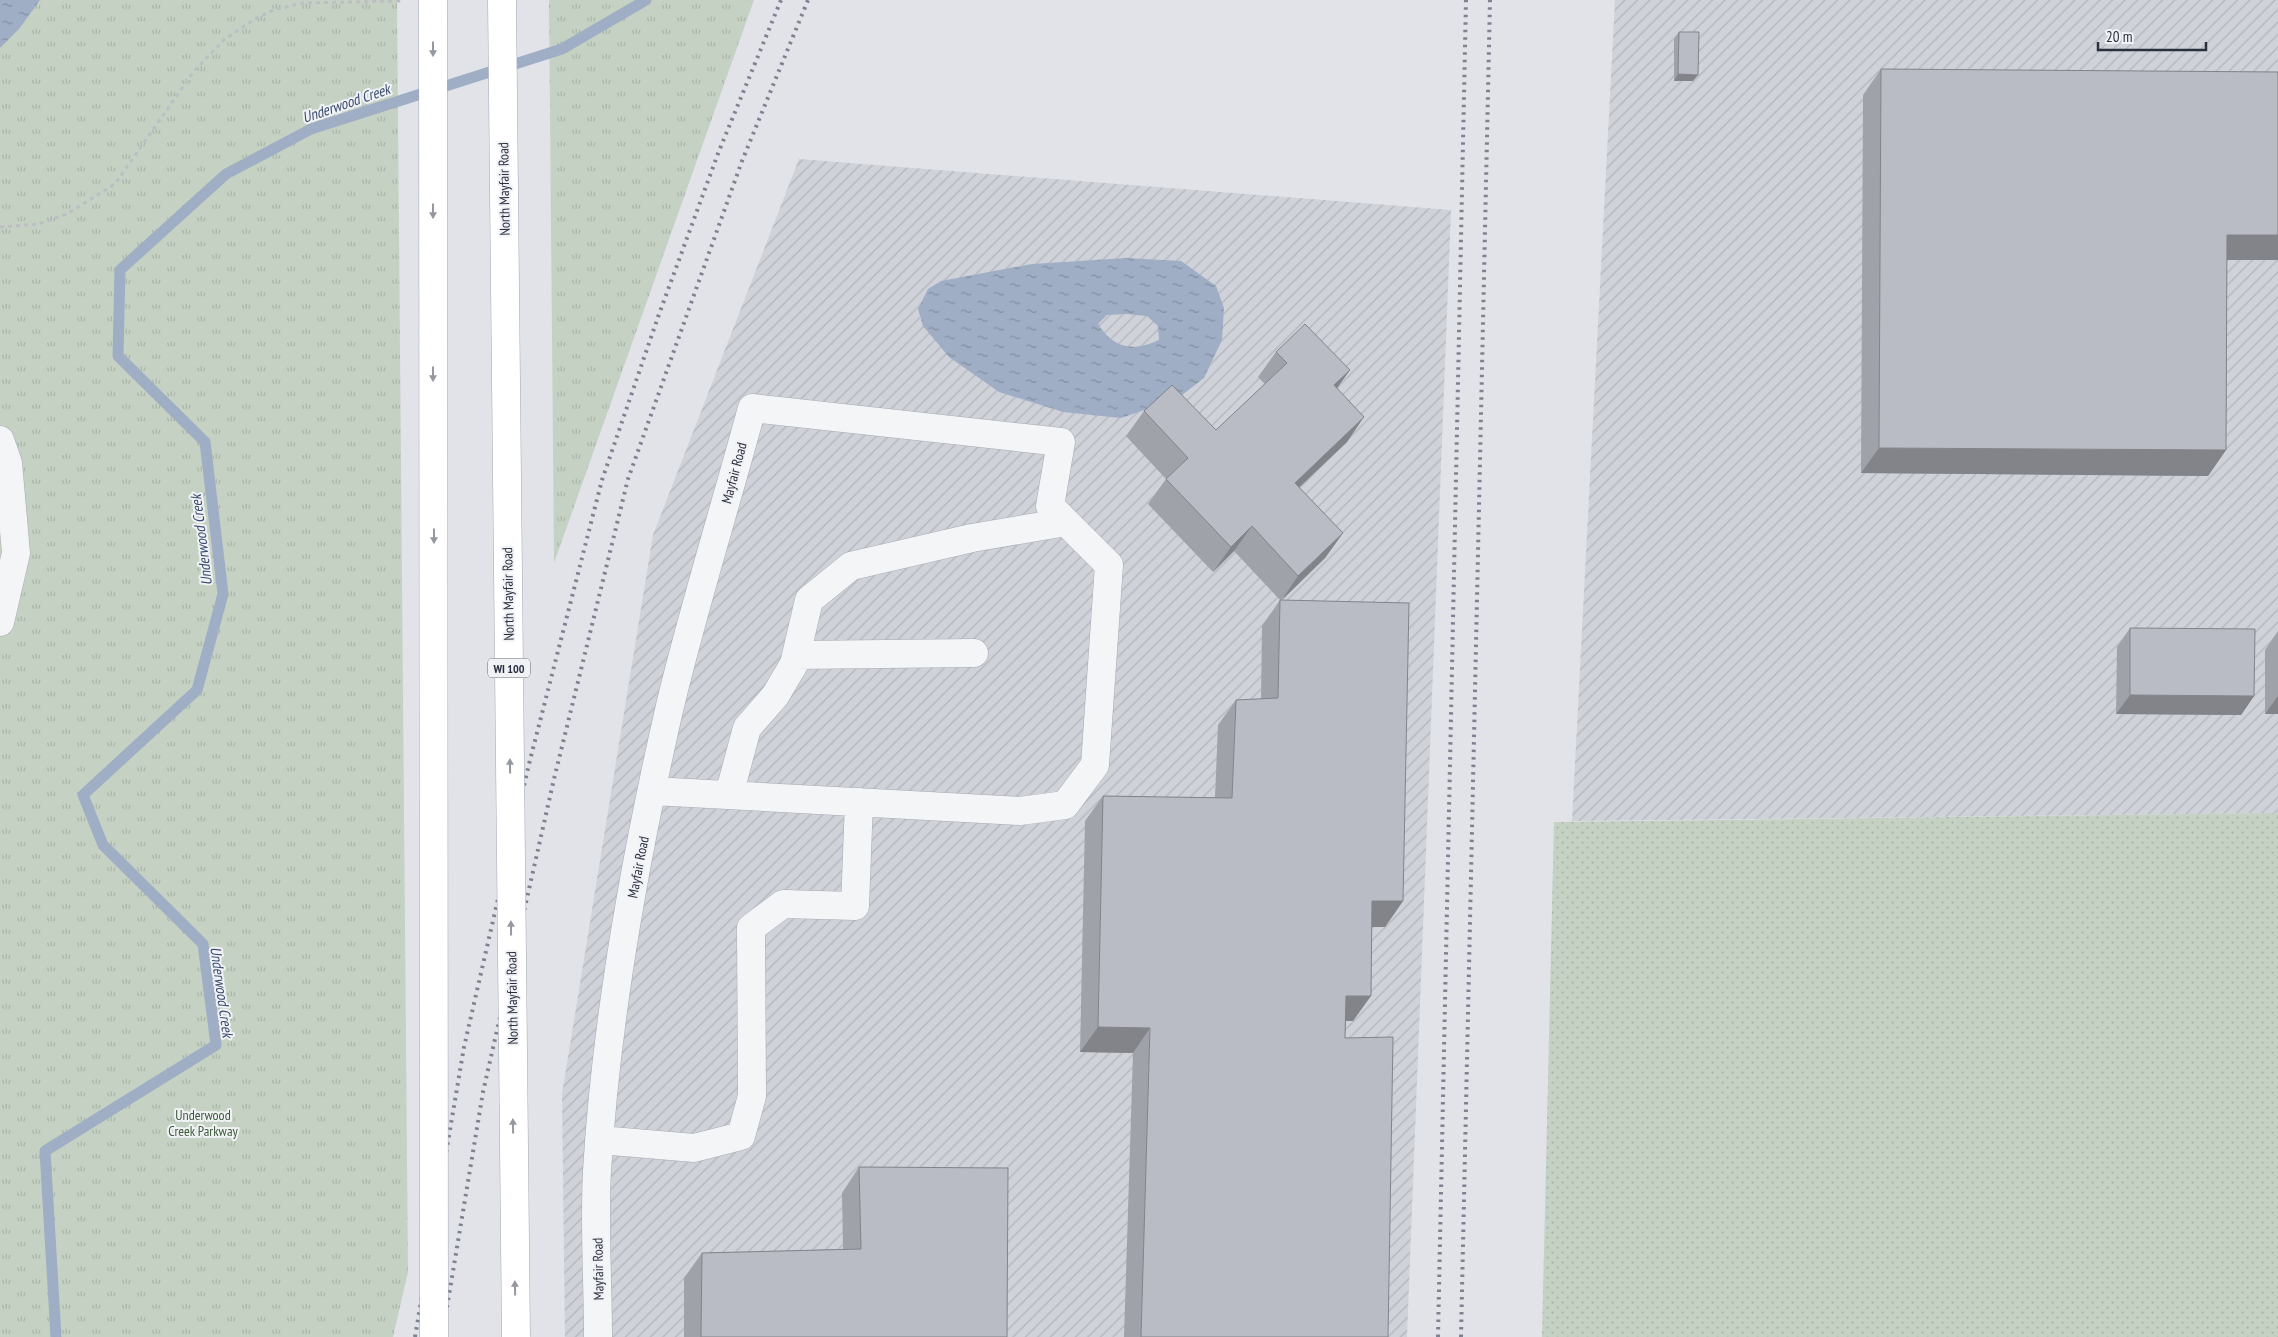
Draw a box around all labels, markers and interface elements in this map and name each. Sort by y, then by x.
scale bar [2098,20,2206,52]
text: 20 m [2106,27,2132,46]
one-way arrow [429,41,437,57]
water label: Underwood Creek [300,78,394,127]
street label: North Mayfair Road [494,142,514,236]
one-way arrow [429,203,437,219]
one-way arrow [429,366,437,382]
street label: Mayfair Road [717,440,751,506]
water label: Underwood Creek [186,491,216,587]
one-way arrow [430,528,438,544]
street label: North Mayfair Road [498,547,518,641]
road number: WI 100 [488,658,530,678]
one-way arrow [506,758,514,774]
street label: Mayfair Road [623,834,653,900]
one-way arrow [507,920,515,936]
water label: Underwood Creek [206,945,238,1041]
street label: North Mayfair Road [502,951,522,1045]
park label: Underwood Creek Parkway [168,1106,238,1140]
one-way arrow [509,1118,517,1134]
street label: Mayfair Road [588,1237,608,1301]
one-way arrow [511,1280,519,1296]

